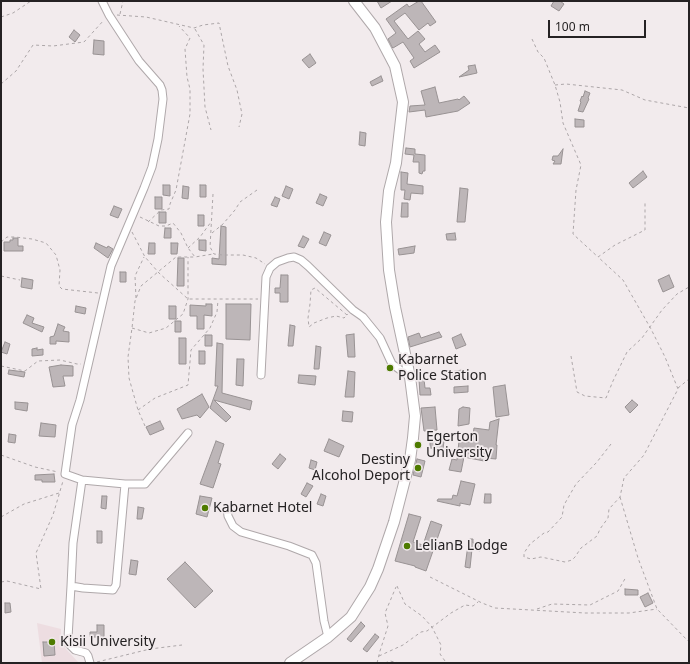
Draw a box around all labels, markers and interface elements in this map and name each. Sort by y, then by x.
scale bar [550,12,648,38]
text: 100 m [555,18,590,35]
place label: Kabarnet Police Station [398,352,487,384]
marker: Kabarnet Police Station [385,363,395,373]
place label: Egerton University [426,429,492,462]
marker: Egerton University [413,440,423,450]
place label: Destiny Alcohol Deport [312,452,410,484]
marker: Destiny Alcohol Deport [413,463,423,473]
place label: Kabarnet Hotel [213,500,312,516]
marker: Kabarnet Hotel [200,503,210,513]
place label: LelianB Lodge [415,538,508,554]
marker: LelianB Lodge [402,541,412,551]
place label: Kisii University [60,634,156,650]
marker: Kisii University [47,637,57,647]

